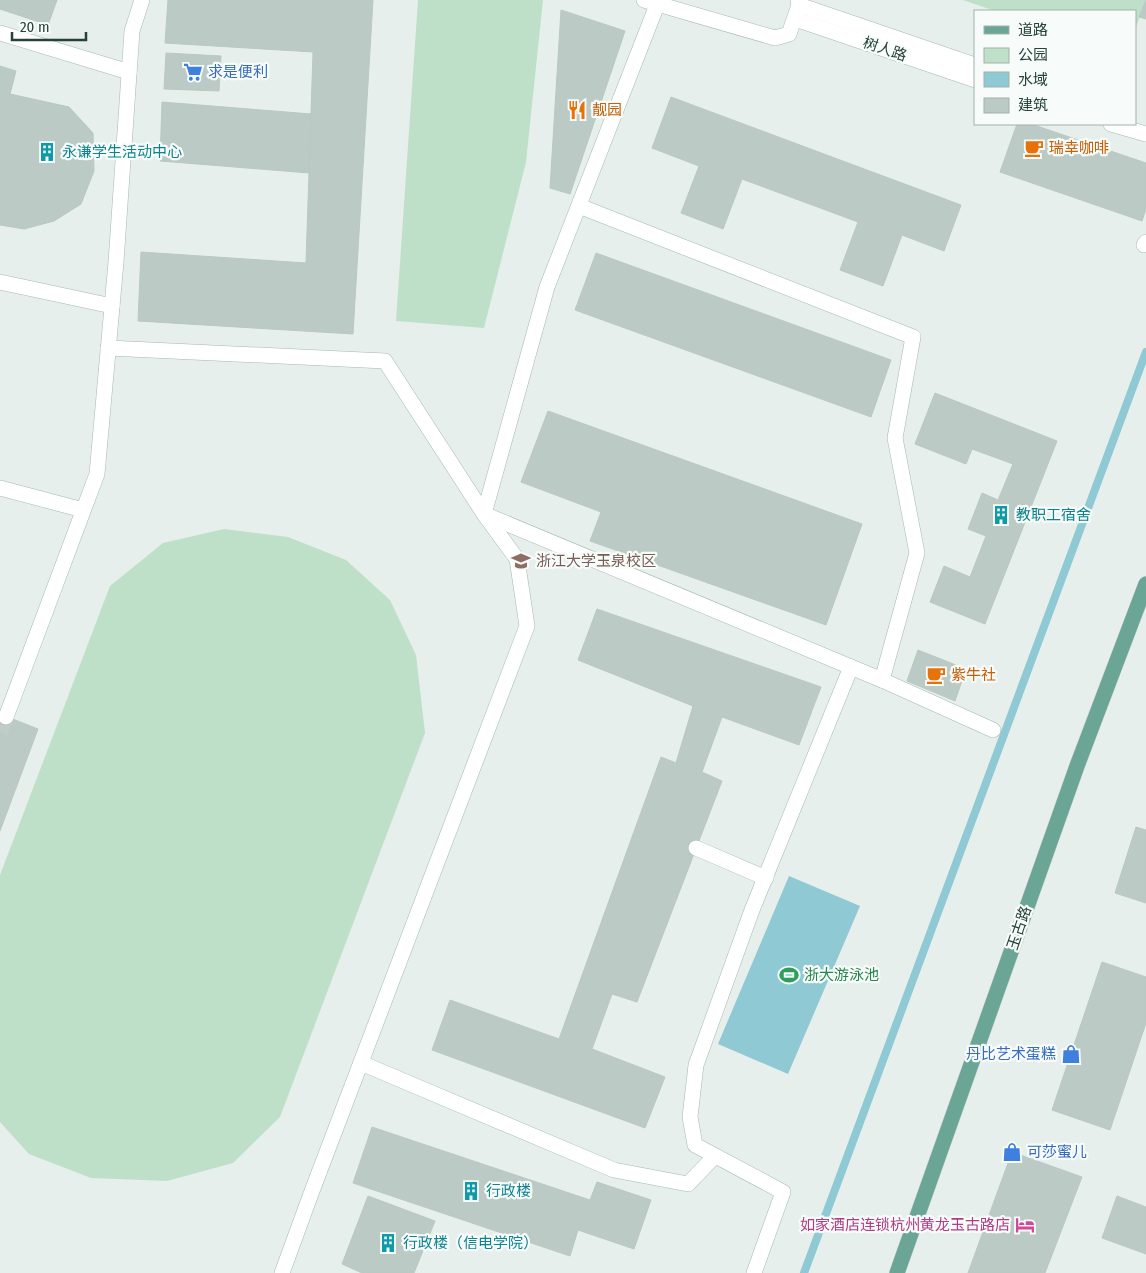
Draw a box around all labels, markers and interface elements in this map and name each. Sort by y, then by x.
scale bar [12,10,86,42]
legend [974,10,1136,125]
text: 20 m [20,18,50,36]
text: 道路 [1018,21,1048,39]
street label: 树人路 [861,33,909,65]
text: 公园 [1018,46,1048,64]
supermarket icon: 求是便利 [182,61,204,83]
place label: 求是便利 [208,63,268,81]
text: 水域 [1018,71,1048,89]
text: 建筑 [1018,96,1048,114]
restaurant icon: 靓园 [566,99,588,121]
place label: 靓园 [592,101,622,119]
cafe icon: 瑞幸咖啡 [1023,137,1045,159]
place label: 瑞幸咖啡 [1049,139,1109,157]
building icon: 永谦学生活动中心 [36,141,58,163]
place label: 永谦学生活动中心 [62,143,182,161]
building icon: 教职工宿舍 [990,504,1012,526]
place label: 教职工宿舍 [1016,506,1091,524]
school or university icon: 浙江大学玉泉校区 [510,550,532,572]
place label: 浙江大学玉泉校区 [536,552,656,570]
cafe icon: 紫牛社 [925,664,947,686]
place label: 紫牛社 [951,666,996,684]
street label: 玉古路 [1003,904,1035,952]
sports icon: 浙大游泳池 [778,964,800,986]
place label: 浙大游泳池 [804,966,879,984]
shop icon: 丹比艺术蛋糕 [1060,1043,1082,1065]
place label: 丹比艺术蛋糕 [966,1045,1056,1063]
shop icon: 可莎蜜儿 [1001,1141,1023,1163]
place label: 可莎蜜儿 [1027,1143,1087,1161]
building icon: 行政楼 [460,1180,482,1202]
place label: 行政楼 [486,1182,531,1200]
hotel icon: 如家酒店连锁杭州黄龙玉古路店 [1014,1214,1036,1236]
place label: 如家酒店连锁杭州黄龙玉古路店 [800,1216,1010,1234]
building icon: 行政楼（信电学院） [377,1232,399,1254]
place label: 行政楼（信电学院） [403,1234,538,1252]

